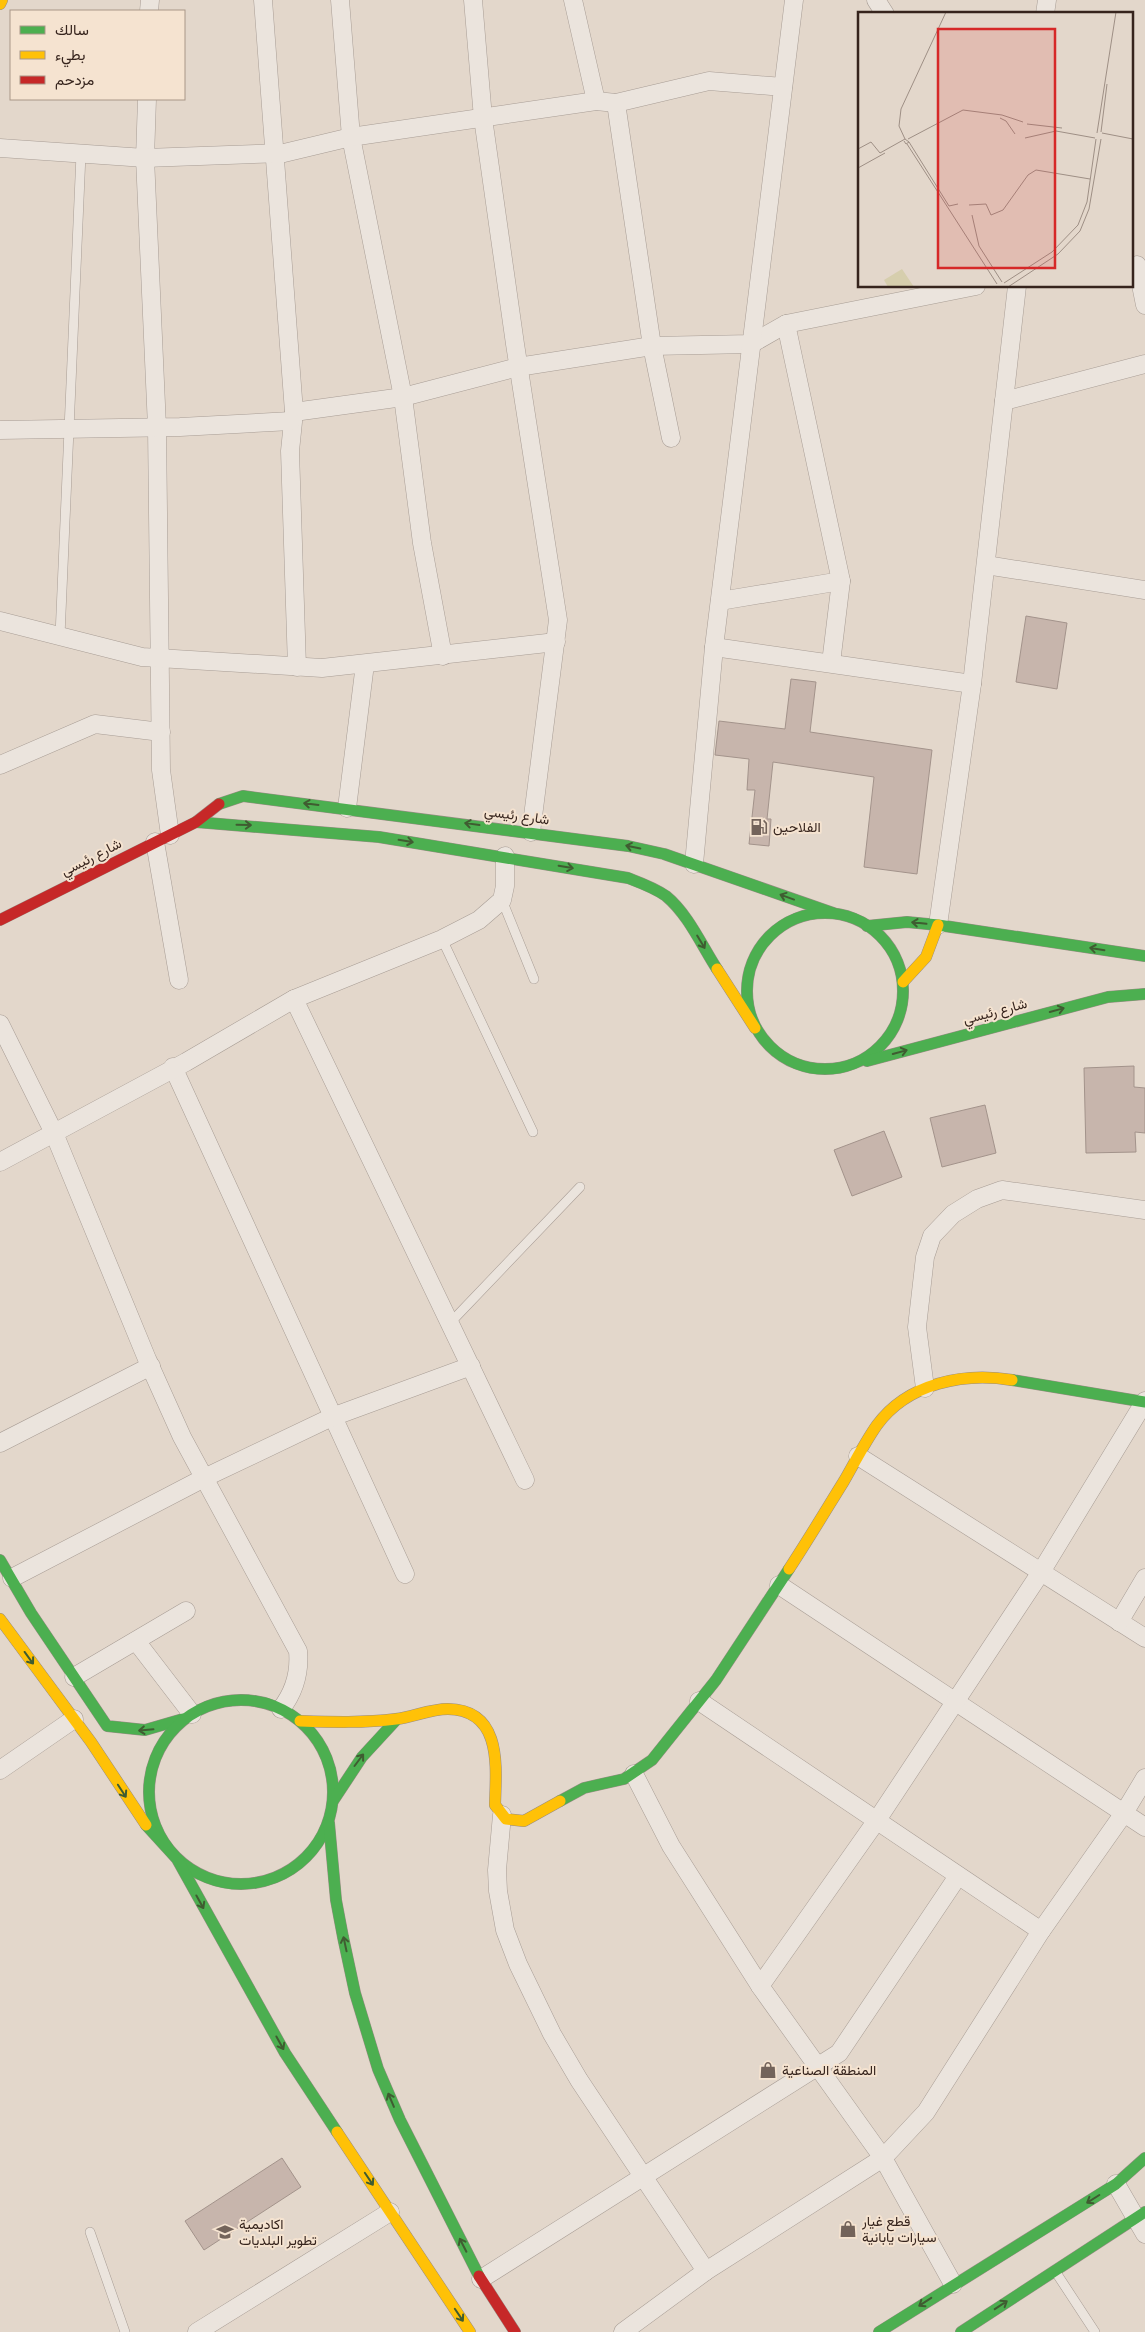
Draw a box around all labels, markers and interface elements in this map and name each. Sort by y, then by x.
legend [10,10,185,100]
inset map [858,12,1132,288]
text: سالك [55,20,89,39]
text: بطيء [55,45,85,68]
text: مزدحم [55,70,94,90]
one-way arrow [303,799,319,809]
street label: شارع رئيسي [483,802,551,831]
fuel station icon: الفلاحين [749,817,769,837]
place label: الفلاحين [773,818,821,836]
one-way arrow [464,819,480,829]
one-way arrow [236,820,252,830]
street label: شارع رئيسي [58,834,126,883]
one-way arrow [398,836,414,846]
one-way arrow [625,841,641,851]
one-way arrow [558,863,574,873]
one-way arrow [780,892,795,901]
one-way arrow [911,918,927,928]
one-way arrow [696,934,706,948]
one-way arrow [1089,943,1105,953]
street label: شارع رئيسي [961,994,1030,1031]
one-way arrow [1049,1005,1065,1014]
one-way arrow [892,1047,908,1056]
one-way arrow [24,1651,34,1665]
one-way arrow [138,1725,154,1735]
one-way arrow [354,1753,364,1767]
one-way arrow [118,1783,128,1797]
one-way arrow [196,1894,206,1908]
one-way arrow [340,1937,349,1953]
one-way arrow [275,2036,285,2050]
shop icon: المنطقة الصناعية [758,2060,778,2080]
place label: المنطقة الصناعية [782,2061,876,2079]
one-way arrow [385,2093,395,2108]
one-way arrow [364,2172,374,2186]
one-way arrow [1086,2193,1100,2204]
place label: قطع غيار سيارات يابانية [861,2212,937,2246]
place label: اكاديمية تطوير البلديات [239,2215,317,2249]
shop icon: قطع غيار سيارات يابانية [838,2219,858,2239]
school or university icon: اكاديمية تطوير البلديات [215,2222,235,2242]
one-way arrow [458,2238,467,2253]
one-way arrow [918,2297,932,2308]
one-way arrow [994,2300,1008,2310]
one-way arrow [454,2307,464,2321]

